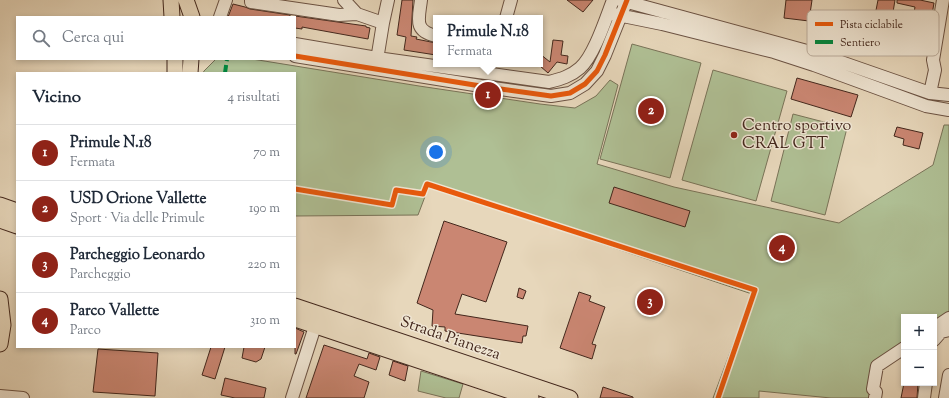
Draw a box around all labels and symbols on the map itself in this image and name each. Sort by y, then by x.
legend [807,10,939,56]
text: Pista ciclabile [840,17,903,33]
text: Sentiero [840,35,880,51]
pin: 1 [475,80,501,110]
pin: 2 [638,96,664,126]
place label: Centro sportivo CRAL GTT [742,115,852,156]
marker: Centro sportivo CRAL GTT [729,130,739,140]
your location [426,142,446,162]
pin: 4 [769,233,795,263]
pin: 3 [637,287,663,317]
street label: Strada Pianezza [397,311,504,367]

